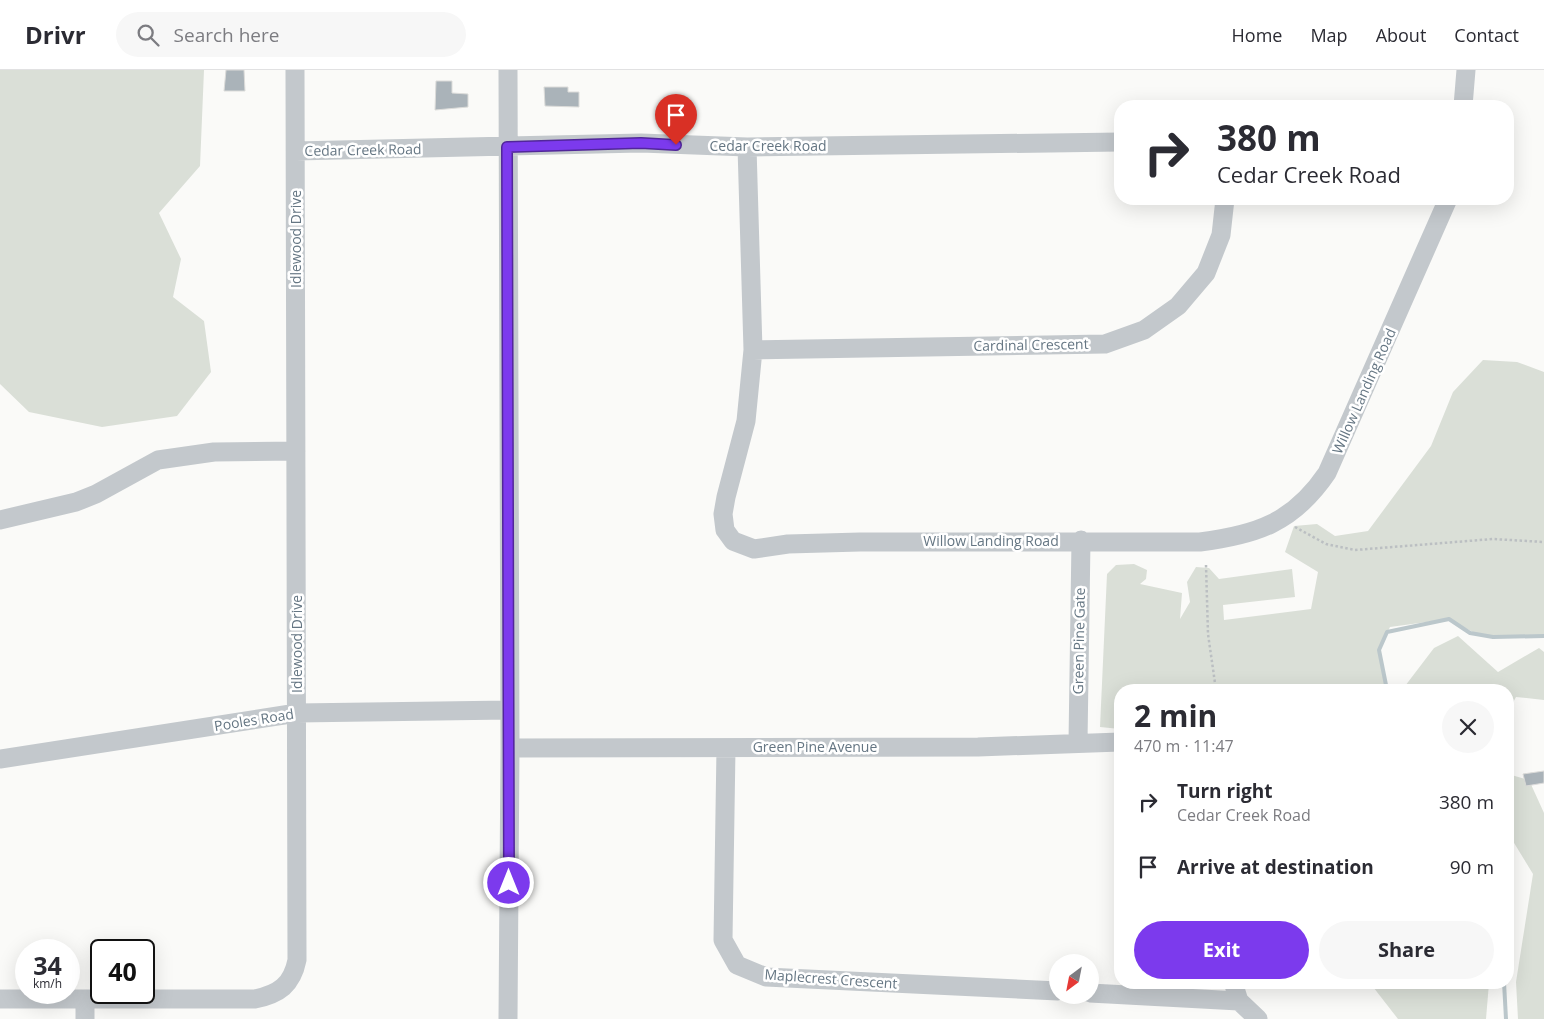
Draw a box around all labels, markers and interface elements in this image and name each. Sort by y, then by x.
search box [116,12,466,57]
text: Drivr [25,18,86,51]
icon: search [134,21,162,49]
text: Search here [174,22,279,48]
text: Home [1232,23,1282,47]
text: Map [1310,23,1348,47]
text: About [1376,23,1426,47]
text: Contact [1454,23,1519,47]
pin [655,94,697,145]
icon: arrive [662,101,690,129]
text: 380 m [1217,114,1321,161]
icon: right [1134,120,1199,185]
street label: Cedar Creek Road [709,136,827,155]
street label: Cedar Creek Road [304,139,422,160]
text: Cedar Creek Road [1217,159,1401,189]
street label: Idlewood Drive [286,190,305,288]
street label: Willow Landing Road [1327,325,1400,457]
street label: Cardinal Crescent [973,334,1089,355]
street label: Willow Landing Road [923,531,1059,550]
street label: Green Pine Gate [1068,587,1089,695]
street label: Idlewood Drive [287,595,306,693]
text: 2 min [1134,695,1217,736]
button: close [1442,701,1494,753]
street label: Pooles Road [213,704,295,735]
text: 470 m · 11:47 [1134,735,1234,757]
street label: Green Pine Avenue [753,737,877,756]
text: Turn right [1177,778,1272,804]
icon: right [1134,788,1162,816]
text: 380 m [1439,789,1494,815]
text: Cedar Creek Road [1177,804,1311,826]
icon: arrive [1134,853,1162,881]
text: Arrive at destination [1177,854,1374,880]
text: 90 m [1450,854,1494,880]
position arrow [482,856,534,908]
button: Exit [1134,921,1309,979]
button: Share [1319,921,1494,979]
speed limit sign: 40 [90,939,155,1004]
text: 34 [33,948,62,982]
north arrow [1049,954,1099,1004]
map controls [1049,954,1099,1004]
street label: Maplecrest Crescent [764,964,898,993]
text: km/h [33,975,62,992]

